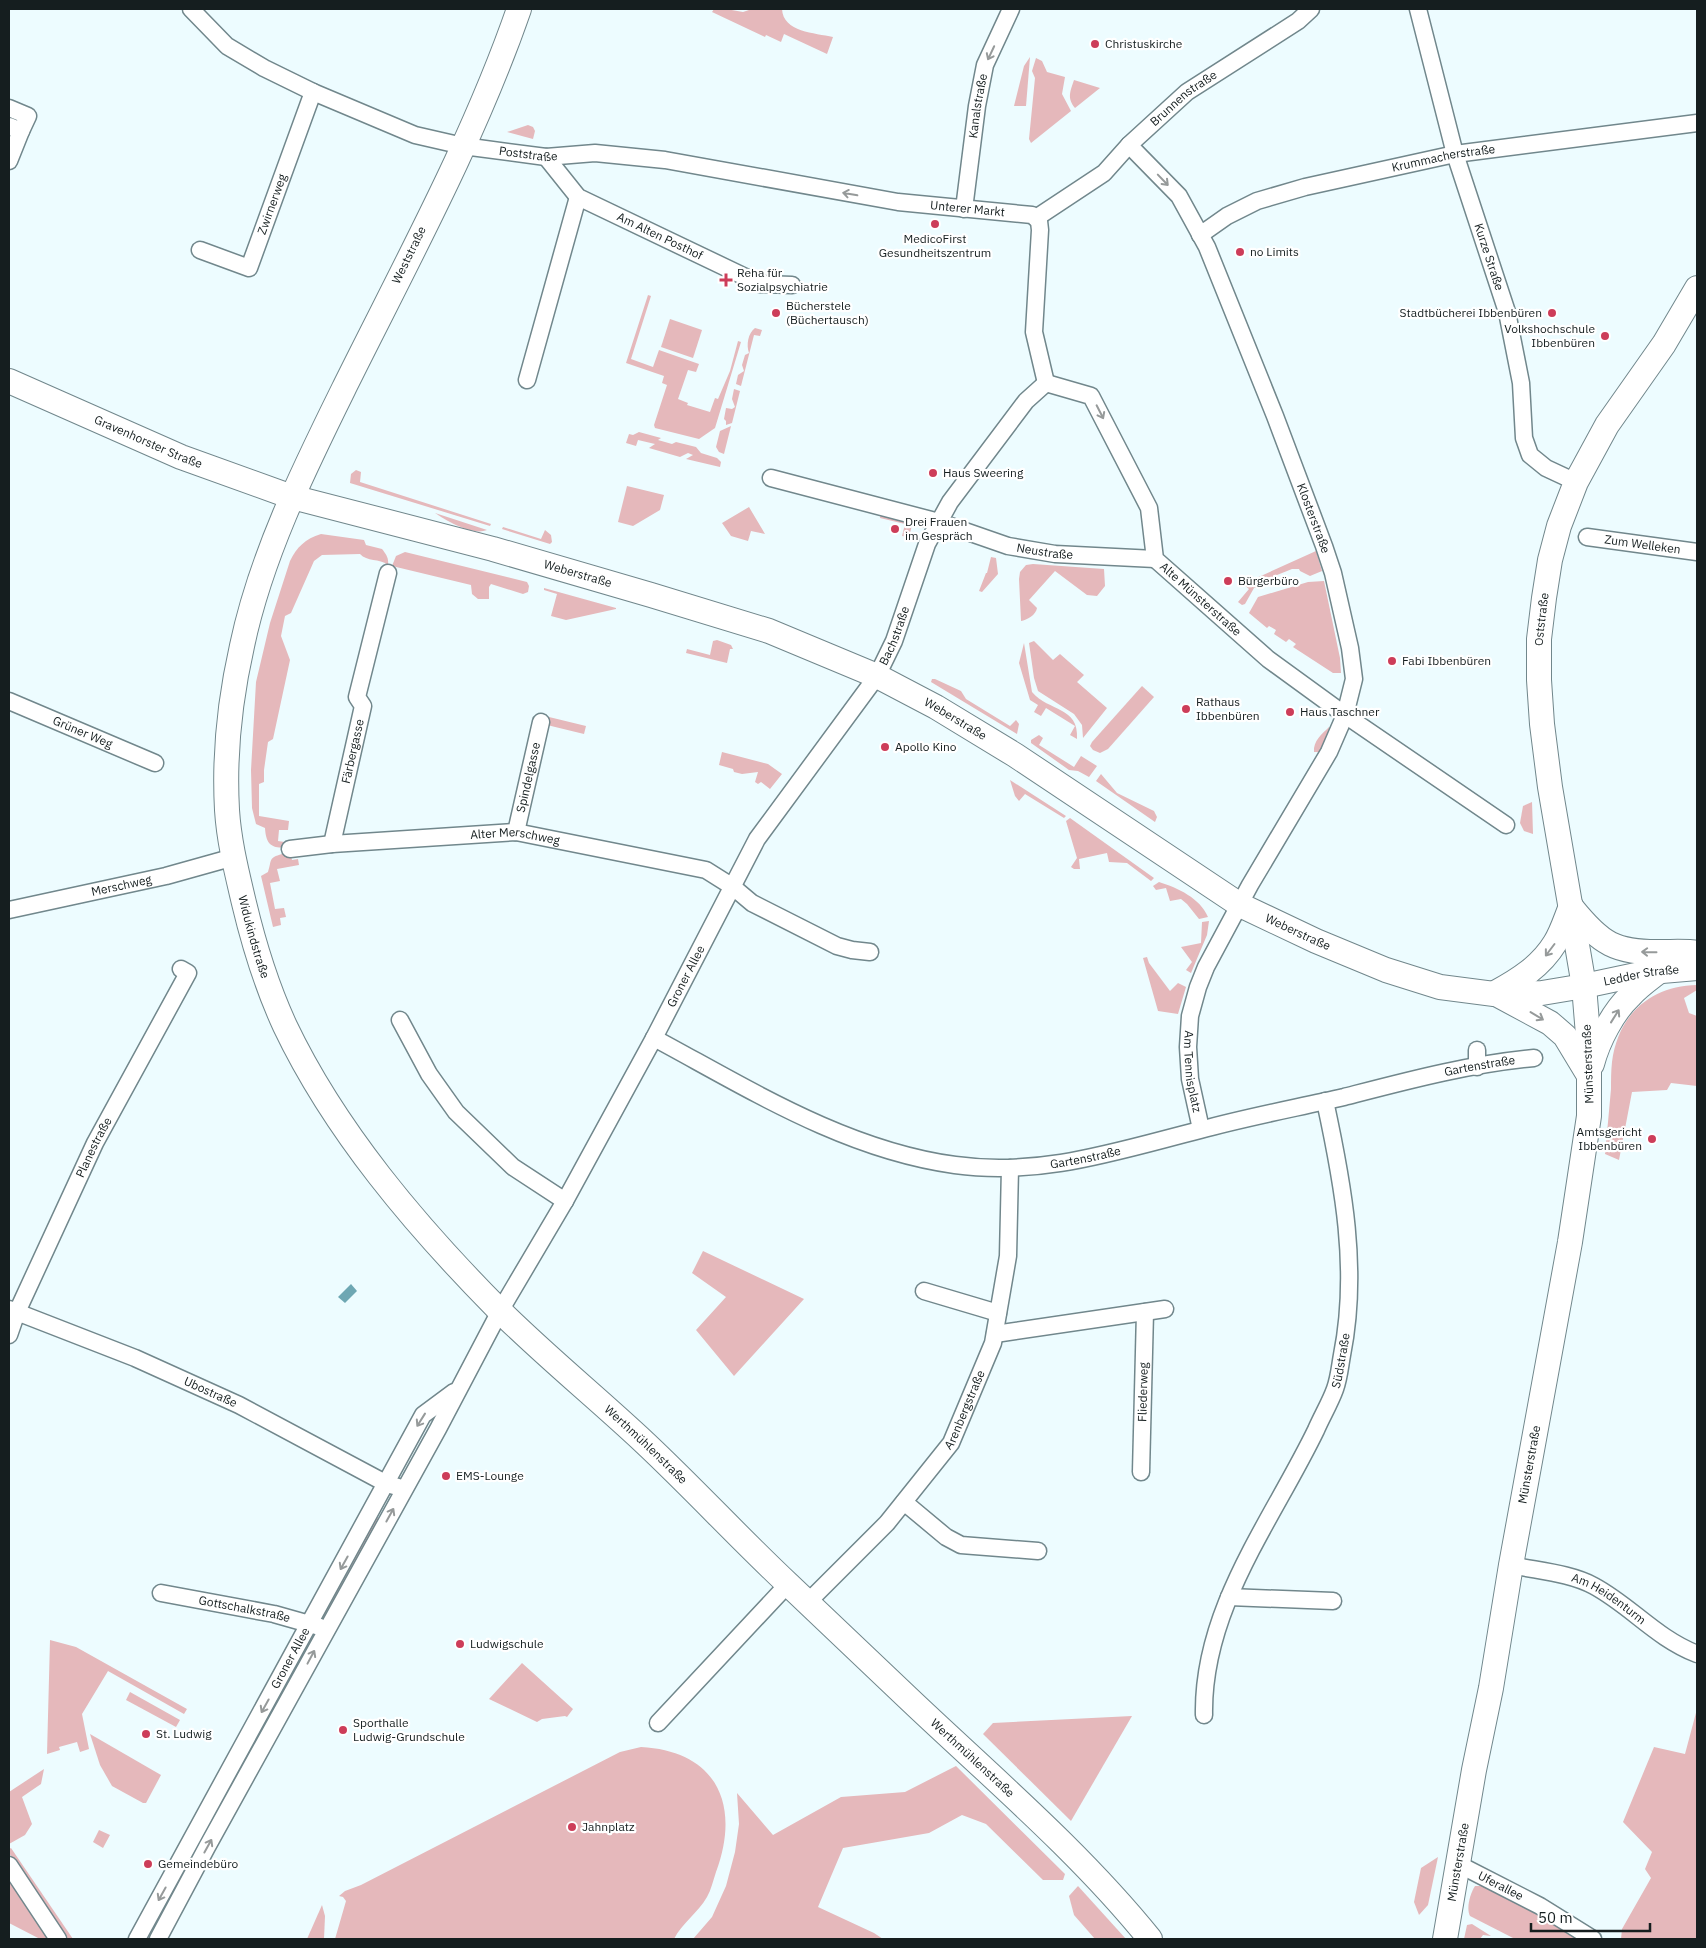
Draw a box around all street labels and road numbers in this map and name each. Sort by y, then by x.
street label: Brunnenstraße [1147,67,1220,129]
street label: Kanalstraße [965,72,990,139]
street label: Krummacherstraße [1390,141,1496,175]
street label: Poststraße [498,143,558,164]
street label: Zwirnerweg [254,171,290,237]
street label: Unterer Markt [930,197,1006,219]
street label: Am Alten Posthof [615,209,706,263]
street label: Kurze Straße [1471,221,1508,293]
street label: Weststraße [388,223,429,286]
street label: Gravenhorster Straße [92,412,205,471]
street label: Klosterstraße [1294,481,1334,555]
street label: Zum Welleken [1603,531,1682,557]
street label: Neustraße [1016,540,1074,562]
street label: Weberstraße [542,556,614,590]
street label: Alte Münsterstraße [1157,559,1245,639]
street label: Oststraße [1531,591,1552,646]
street label: Bachstraße [875,604,912,668]
street label: Weberstraße [922,694,990,743]
street label: Grüner Weg [51,712,116,751]
street label: Färbergasse [338,717,367,785]
street label: Spindelgasse [513,740,543,814]
street label: Alter Merschweg [470,824,562,848]
street label: Merschweg [90,871,154,899]
street label: Widukindstraße [235,894,273,981]
street label: Weberstraße [1263,910,1333,953]
street label: Groner Allee [663,942,708,1010]
street label: Ledder Straße [1602,962,1680,989]
street label: Münsterstraße [1579,1024,1596,1104]
street label: Am Tennisplatz [1181,1030,1205,1114]
street label: Gartenstraße [1443,1052,1516,1079]
street label: Planestraße [72,1114,115,1180]
street label: Gartenstraße [1049,1143,1123,1171]
street label: Südstraße [1328,1332,1353,1390]
street label: Fliederweg [1134,1361,1151,1422]
street label: Arenbergstraße [941,1368,988,1452]
street label: Ubostraße [182,1373,240,1410]
street label: Werthmühlenstraße [601,1402,691,1487]
street label: Münsterstraße [1514,1424,1543,1505]
street label: Am Heidenturm [1570,1570,1649,1627]
street label: Gottschalkstraße [198,1592,293,1625]
street label: Groner Allee [267,1624,313,1691]
street label: Werthmühlenstraße [928,1715,1018,1800]
street label: Münsterstraße [1444,1821,1472,1902]
street label: Uferallee [1476,1868,1527,1903]

